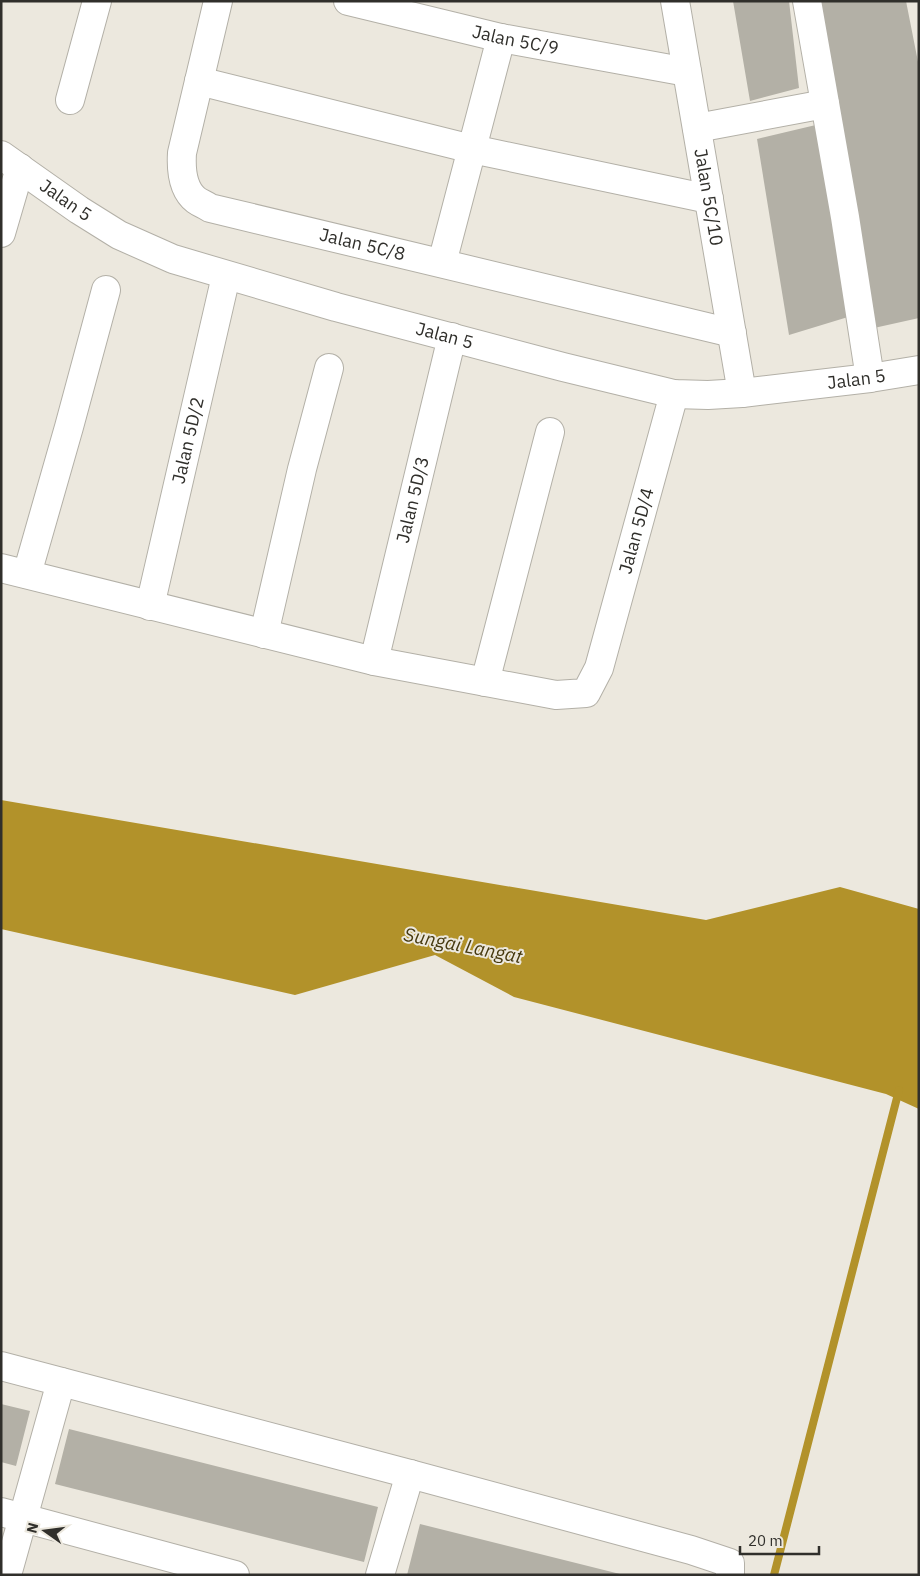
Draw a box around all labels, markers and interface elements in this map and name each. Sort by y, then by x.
street label: Jalan 5C/9 [470,19,561,59]
street label: Jalan 5C/10 [689,147,729,247]
street label: Jalan 5 [35,174,96,226]
street label: Jalan 5C/8 [317,223,408,265]
street label: Jalan 5 [413,317,476,354]
street label: Jalan 5 [826,364,887,394]
street label: Jalan 5D/2 [167,395,209,486]
street label: Jalan 5D/3 [391,454,434,545]
street label: Jalan 5D/4 [613,485,659,576]
water label: Sungai Langat [402,922,525,968]
north arrow [20,1506,70,1556]
text: N [22,1521,42,1535]
scale bar [740,1524,819,1556]
text: 20 m [748,1531,783,1550]

